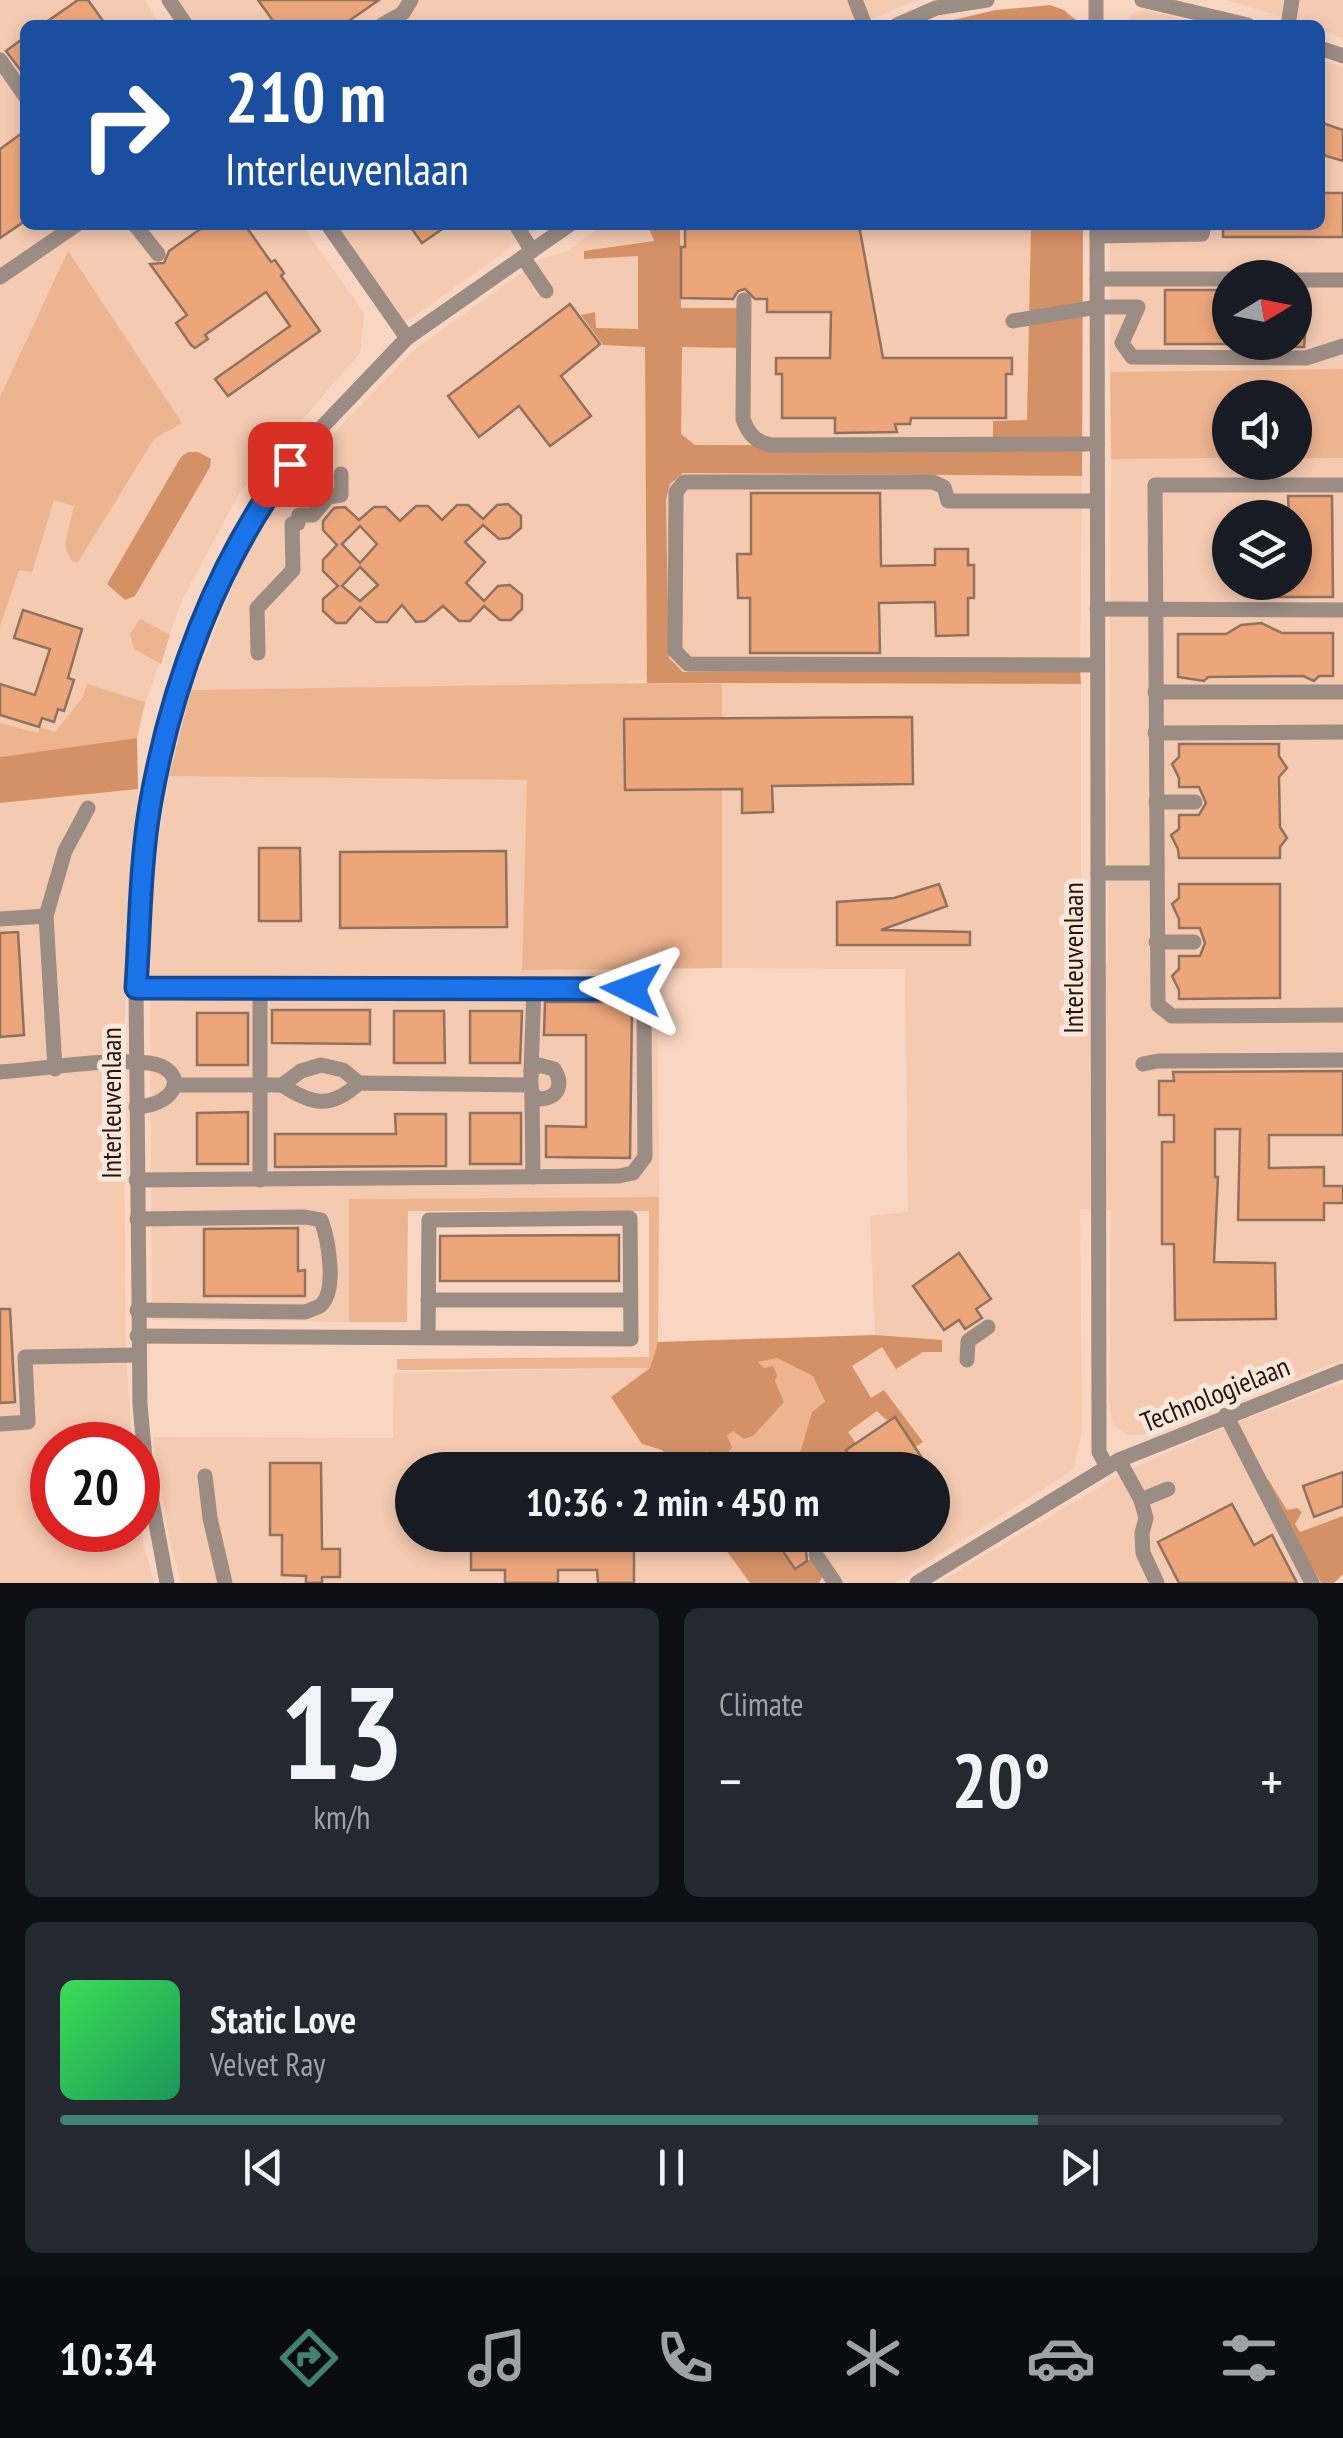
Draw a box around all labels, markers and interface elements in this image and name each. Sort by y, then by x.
text: 210 m [225,51,386,141]
icon: right [60,60,190,190]
text: Interleuvenlaan [225,139,469,197]
north arrow [1212,260,1312,360]
map controls [1212,260,1312,600]
button: sound [1212,380,1312,480]
pin [248,422,333,507]
icon: arrive [263,437,318,492]
button: layers [1212,500,1312,600]
street label: Interleuvenlaan [1054,882,1091,1034]
position arrow [579,937,683,1041]
street label: Interleuvenlaan [92,1027,129,1179]
street label: Technologielaan [1135,1347,1295,1440]
speed limit sign: 20 [30,1422,160,1552]
text: 10:36 · 2 min · 450 m [526,1477,819,1526]
text: 13 [280,1647,404,1815]
text: Climate [719,1683,803,1725]
text: 20° [951,1732,1051,1829]
text: − [719,1745,742,1816]
text: + [1260,1745,1283,1816]
text: km/h [314,1796,370,1838]
text: Static Love [210,1994,356,2043]
text: Velvet Ray [210,2043,325,2085]
icon: previous [236,2140,291,2195]
icon: pause [644,2140,699,2195]
icon: next [1052,2140,1107,2195]
icon: directions [274,2323,344,2393]
icon: music [462,2323,532,2393]
icon: phone [650,2323,720,2393]
icon: climate [838,2323,908,2393]
icon: car [1026,2323,1096,2393]
icon: filters [1214,2323,1284,2393]
text: 10:34 [59,2329,156,2387]

